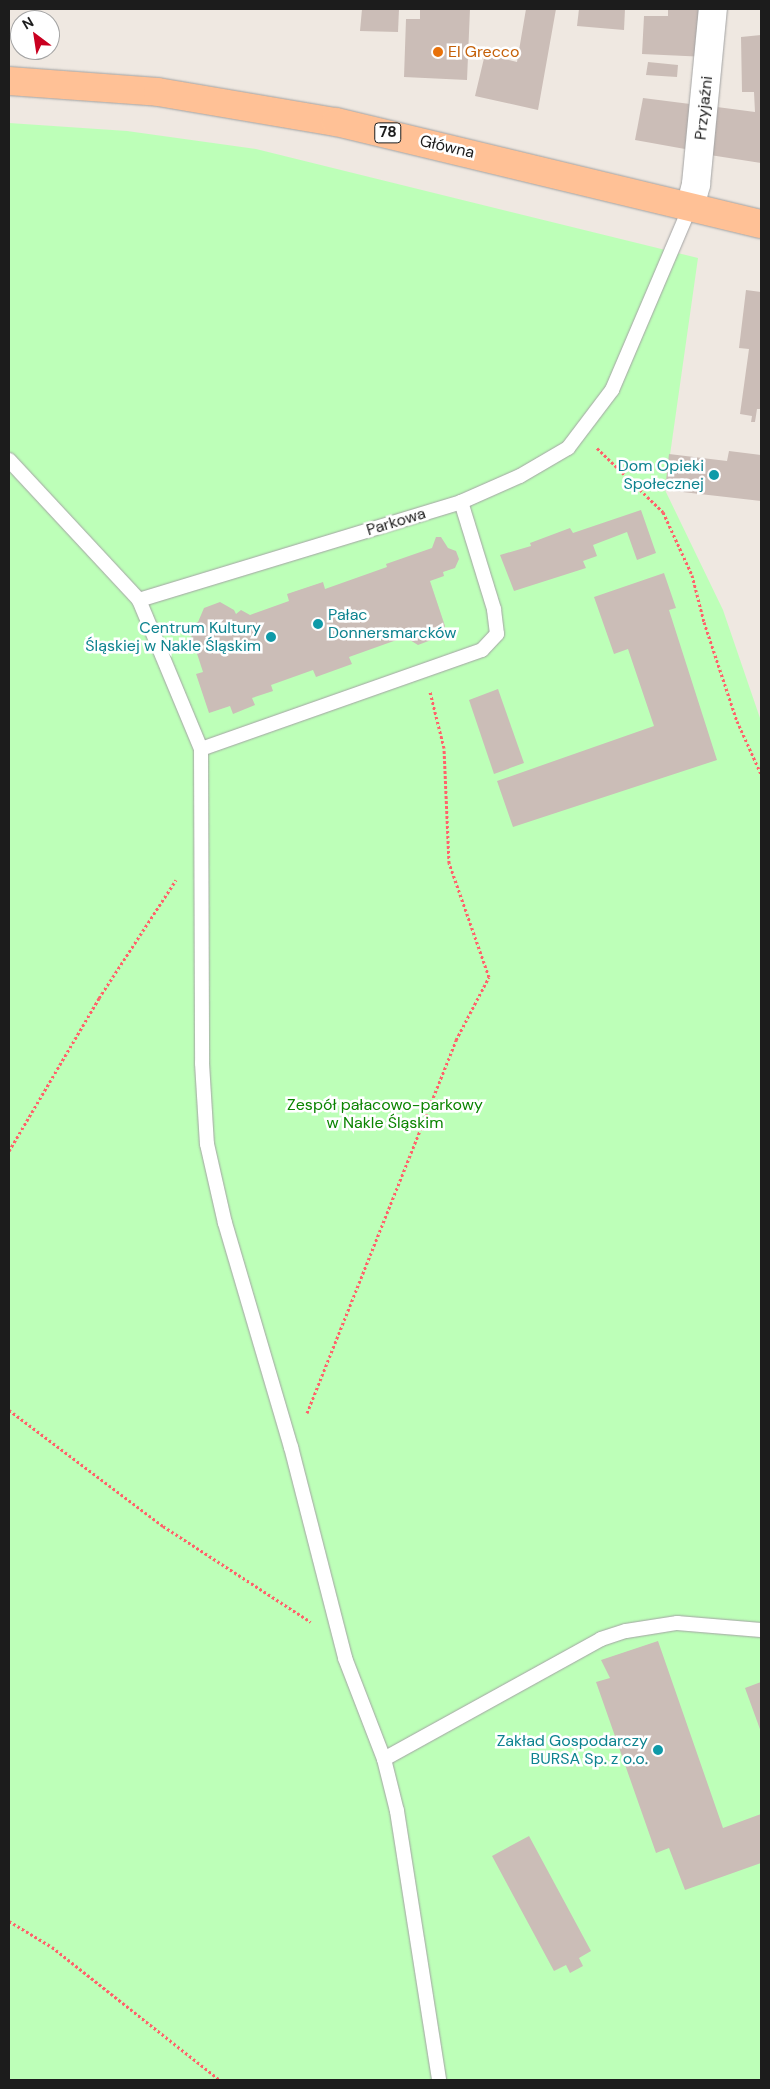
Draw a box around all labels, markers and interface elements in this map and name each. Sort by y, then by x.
north arrow [10,10,60,60]
text: N [19,13,37,33]
place label: El Grecco [448,42,519,62]
marker: El Grecco [432,46,444,58]
street label: Przyjaźni [691,75,717,141]
road number: 78 [374,120,402,146]
street label: Główna [418,131,476,163]
place label: Dom Opieki Społecznej [618,456,704,494]
marker: Dom Opieki Społecznej [708,469,720,481]
street label: Parkowa [364,504,428,540]
place label: Pałac Donnersmarcków [328,605,457,643]
place label: Centrum Kultury Śląskiej w Nakle Śląskim [85,618,261,656]
marker: Pałac Donnersmarcków [312,618,324,630]
marker: Centrum Kultury Śląskiej w Nakle Śląskim [265,631,277,643]
park label: Zespół pałacowo-parkowy w Nakle Śląskim [287,1095,483,1133]
place label: Zakład Gospodarczy BURSA Sp. z o.o. [497,1731,648,1769]
marker: Zakład Gospodarczy BURSA Sp. z o.o. [652,1744,664,1756]

